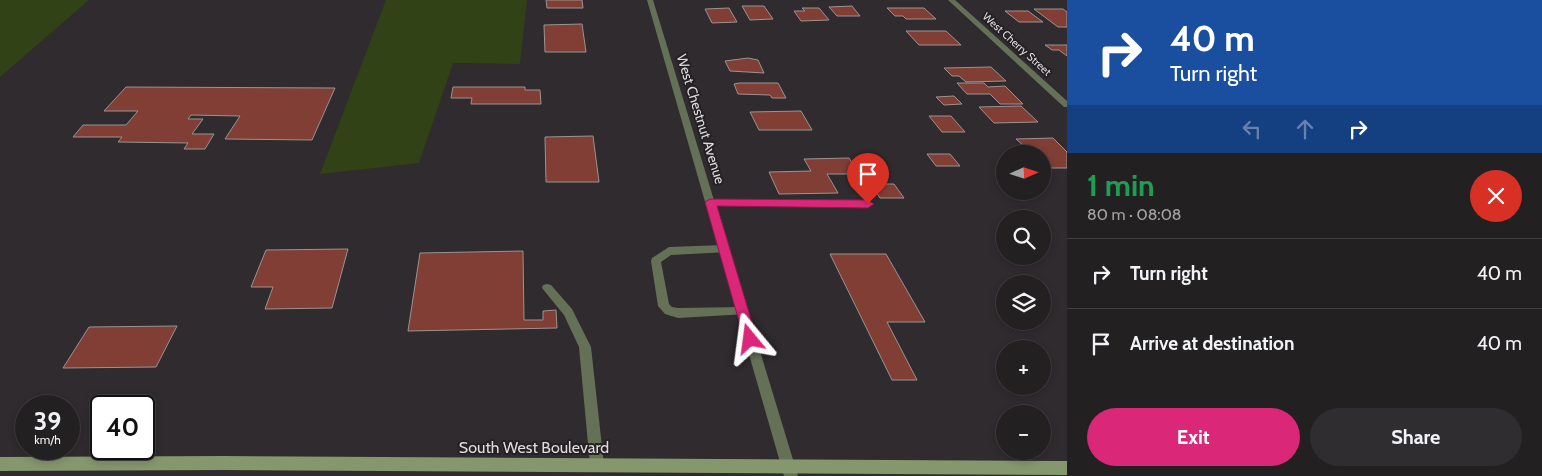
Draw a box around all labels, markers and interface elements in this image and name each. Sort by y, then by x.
street label: West Cherry Street [980,9,1055,79]
text: 40 m [1170,17,1255,60]
icon: right [1087,20,1152,85]
street label: West Chestnut Avenue [673,52,729,186]
text: Turn right [1170,60,1257,87]
icon: left [1238,115,1266,143]
icon: ahead [1291,115,1319,143]
icon: right [1344,115,1372,143]
north arrow [996,145,1051,200]
map controls [996,145,1051,460]
pin [847,153,889,204]
icon: arrive [854,160,882,188]
text: 1 min [1087,167,1155,204]
button: close [1470,170,1522,222]
text: 80 m · 08:08 [1087,205,1182,224]
button: search [996,210,1051,265]
icon: right [1087,260,1115,288]
text: Turn right [1130,262,1208,285]
text: 40 m [1477,262,1522,285]
button: layers [996,275,1051,330]
position arrow [723,312,775,364]
icon: arrive [1087,330,1115,358]
text: Arrive at destination [1130,332,1294,355]
text: 40 m [1477,332,1522,355]
button: + [996,340,1051,395]
speed limit sign: 40 [90,395,155,460]
button: − [996,405,1051,460]
text: 39 [34,406,61,436]
button: Exit [1087,408,1300,466]
button: Share [1310,408,1522,466]
text: km/h [34,432,61,447]
street label: South West Boulevard [459,438,609,457]

